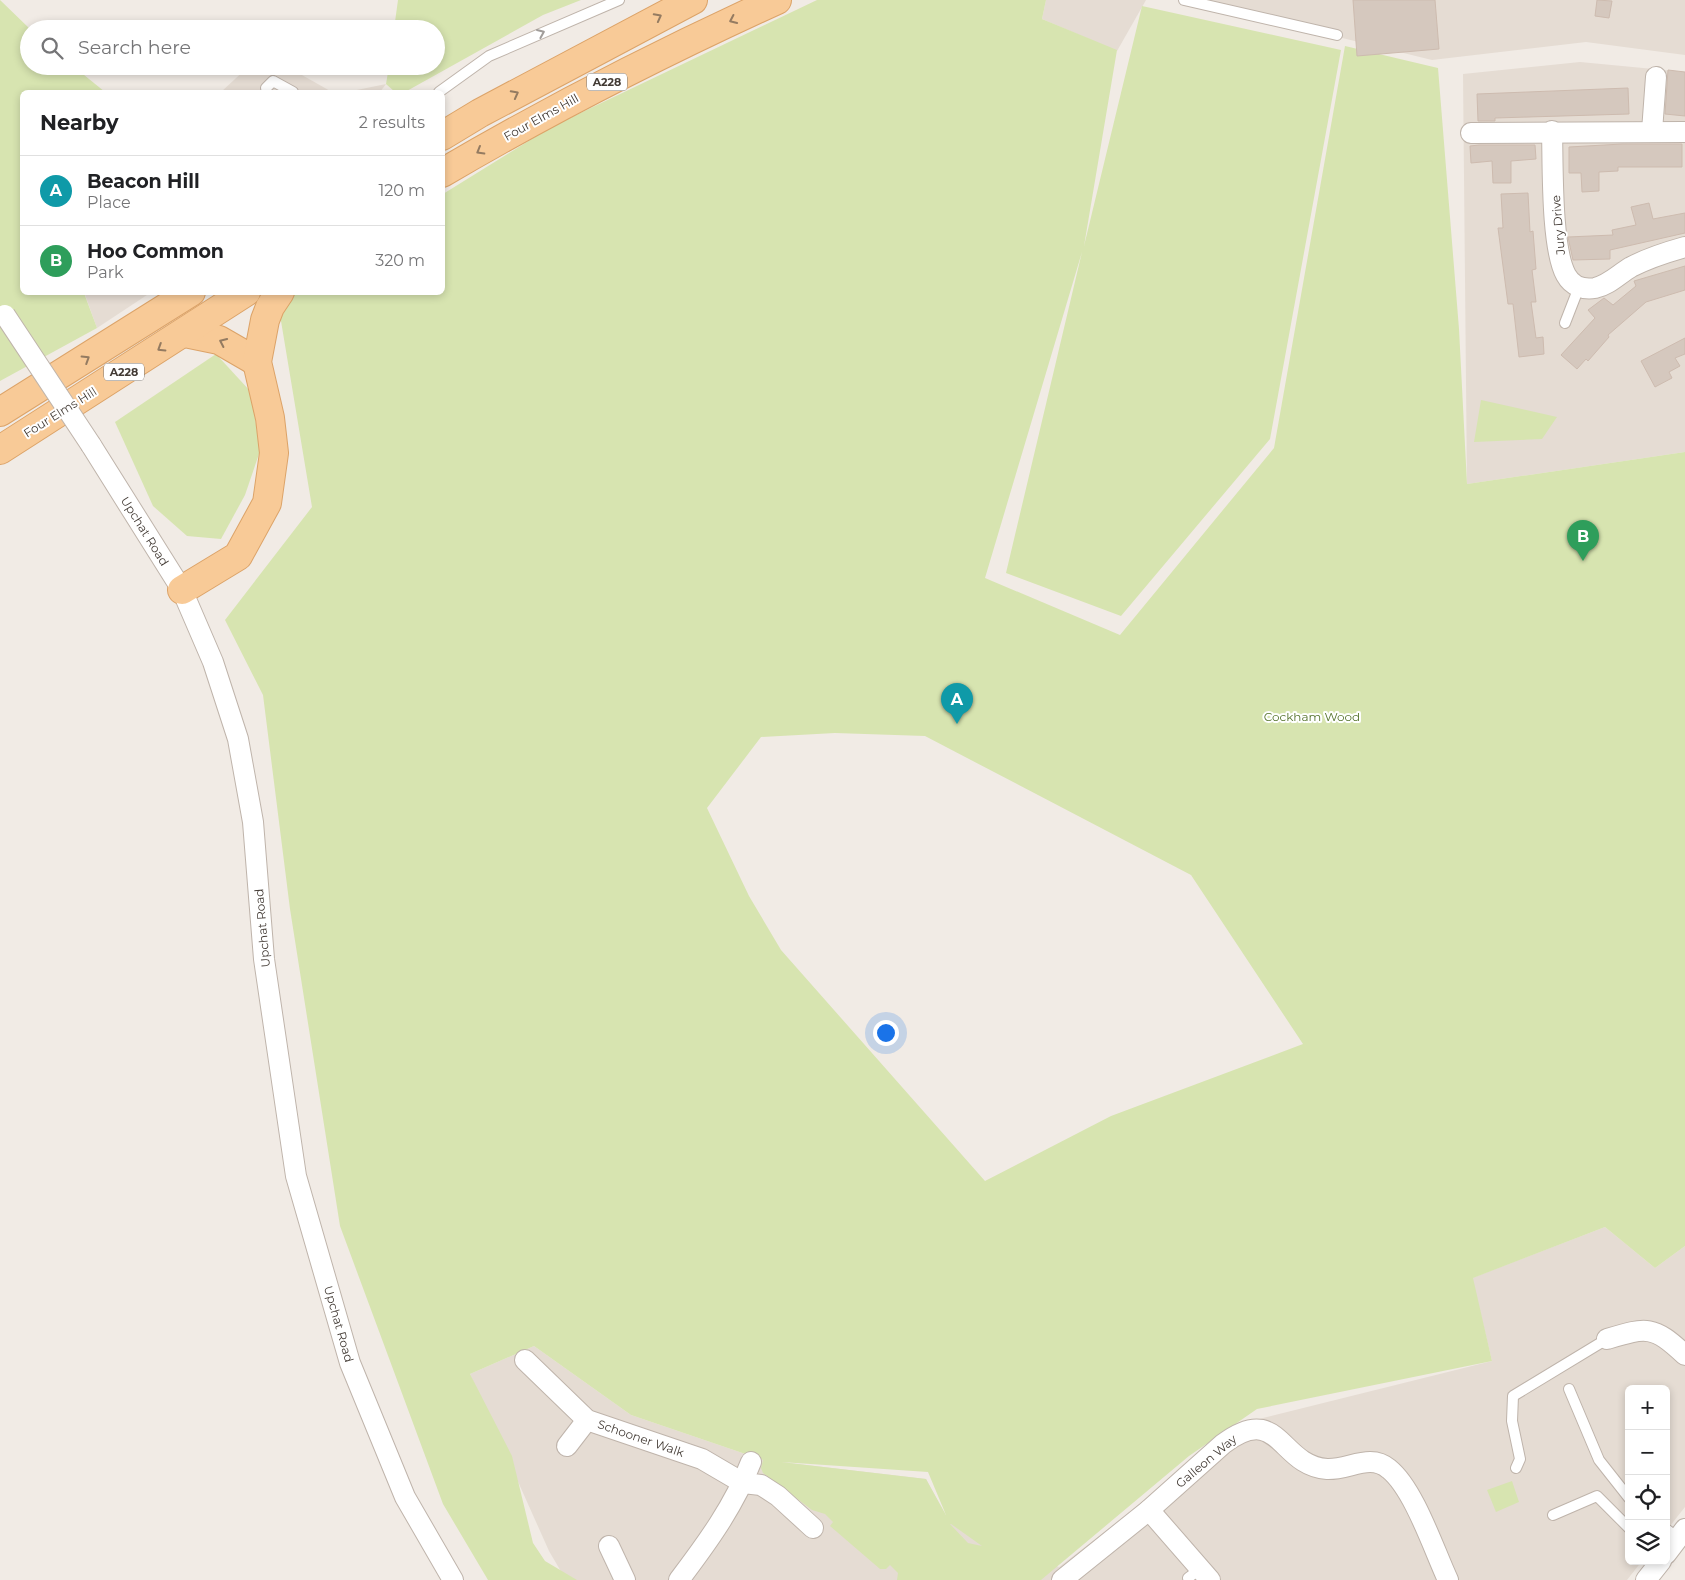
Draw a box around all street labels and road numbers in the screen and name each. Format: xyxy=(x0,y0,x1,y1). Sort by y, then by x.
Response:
road number: A228 xyxy=(587,74,627,90)
street label: Four Elms Hill xyxy=(501,90,581,144)
street label: Jury Drive xyxy=(1548,195,1568,256)
road number: A228 xyxy=(104,364,144,381)
street label: Four Elms Hill xyxy=(21,384,99,440)
street label: Upchat Road xyxy=(118,494,172,568)
street label: Upchat Road xyxy=(251,888,273,968)
street label: Upchat Road xyxy=(321,1284,357,1364)
street label: Schooner Walk xyxy=(596,1416,687,1460)
street label: Galleon Way xyxy=(1173,1431,1240,1491)

